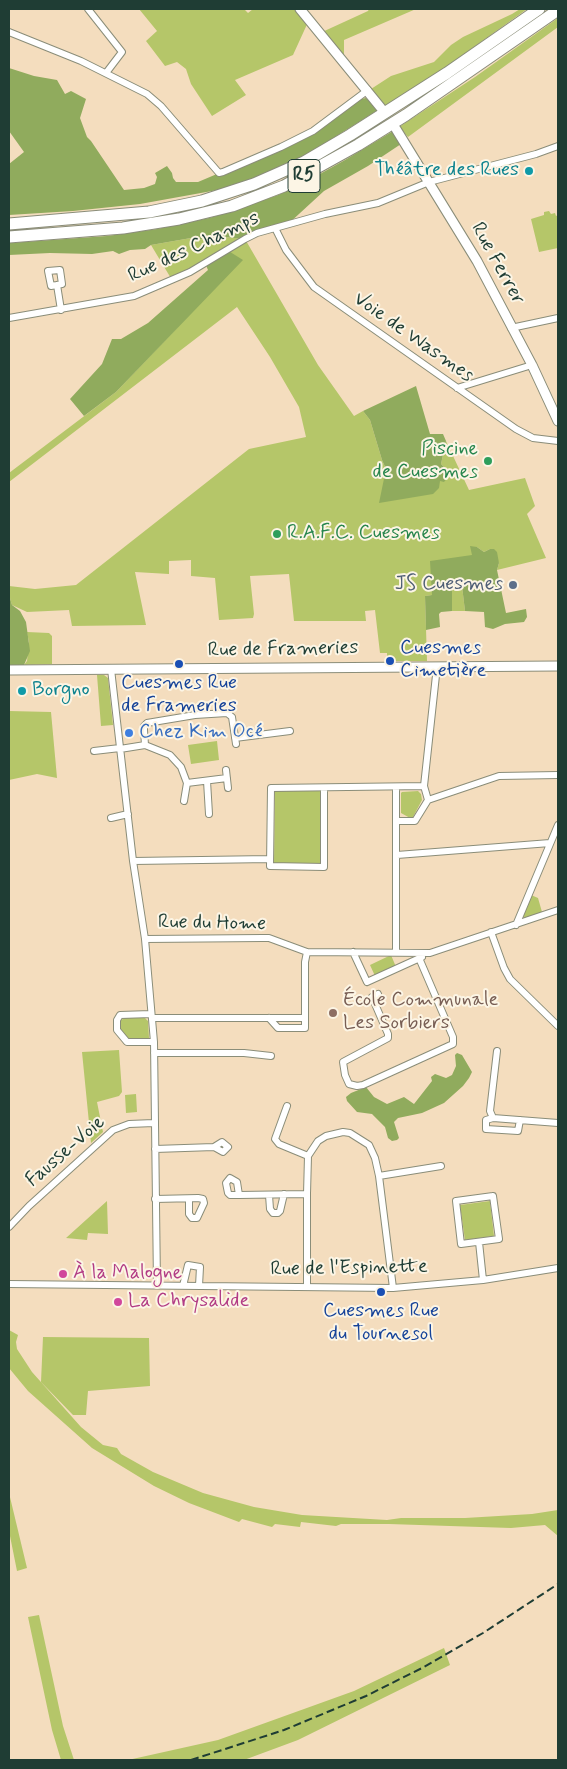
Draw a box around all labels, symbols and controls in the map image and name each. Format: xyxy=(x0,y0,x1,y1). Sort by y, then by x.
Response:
place label: Théâtre des Rues xyxy=(374,159,519,183)
road number: R5 xyxy=(288,160,320,192)
marker: Théâtre des Rues xyxy=(523,165,535,177)
street label: Rue des Champs xyxy=(125,207,263,289)
street label: Rue Ferrer xyxy=(465,219,529,309)
street label: Voie de Wasmes xyxy=(348,288,478,388)
place label: Piscine de Cuesmes xyxy=(373,438,478,485)
marker: Piscine de Cuesmes xyxy=(482,455,494,467)
place label: R.A.F.C. Cuesmes xyxy=(287,522,440,546)
marker: R.A.F.C. Cuesmes xyxy=(271,528,283,540)
place label: JS Cuesmes xyxy=(395,573,503,597)
marker: JS Cuesmes xyxy=(507,579,519,591)
street label: Rue de Frameries xyxy=(208,637,358,663)
place label: Cuesmes Cimetière xyxy=(400,637,486,684)
marker: Cuesmes Cimetière xyxy=(384,655,396,667)
marker: Cuesmes Rue de Frameries xyxy=(173,658,185,670)
place label: Cuesmes Rue de Frameries xyxy=(121,672,237,719)
place label: Borgno xyxy=(32,679,90,703)
marker: Borgno xyxy=(16,685,28,697)
place label: Chez Kim Océ xyxy=(139,721,263,745)
marker: Chez Kim Océ xyxy=(123,727,135,739)
street label: Rue du Home xyxy=(158,911,266,937)
place label: École Communale Les Sorbiers xyxy=(343,989,498,1036)
marker: École Communale Les Sorbiers xyxy=(327,1007,339,1019)
street label: Fausse-Voie xyxy=(21,1111,111,1193)
street label: Rue de l'Espinette xyxy=(270,1256,428,1282)
place label: À la Malogne xyxy=(73,1262,182,1286)
marker: À la Malogne xyxy=(57,1268,69,1280)
marker: Cuesmes Rue du Tournesol xyxy=(375,1286,387,1298)
place label: La Chrysalide xyxy=(128,1290,249,1314)
marker: La Chrysalide xyxy=(112,1296,124,1308)
place label: Cuesmes Rue du Tournesol xyxy=(323,1300,439,1347)

